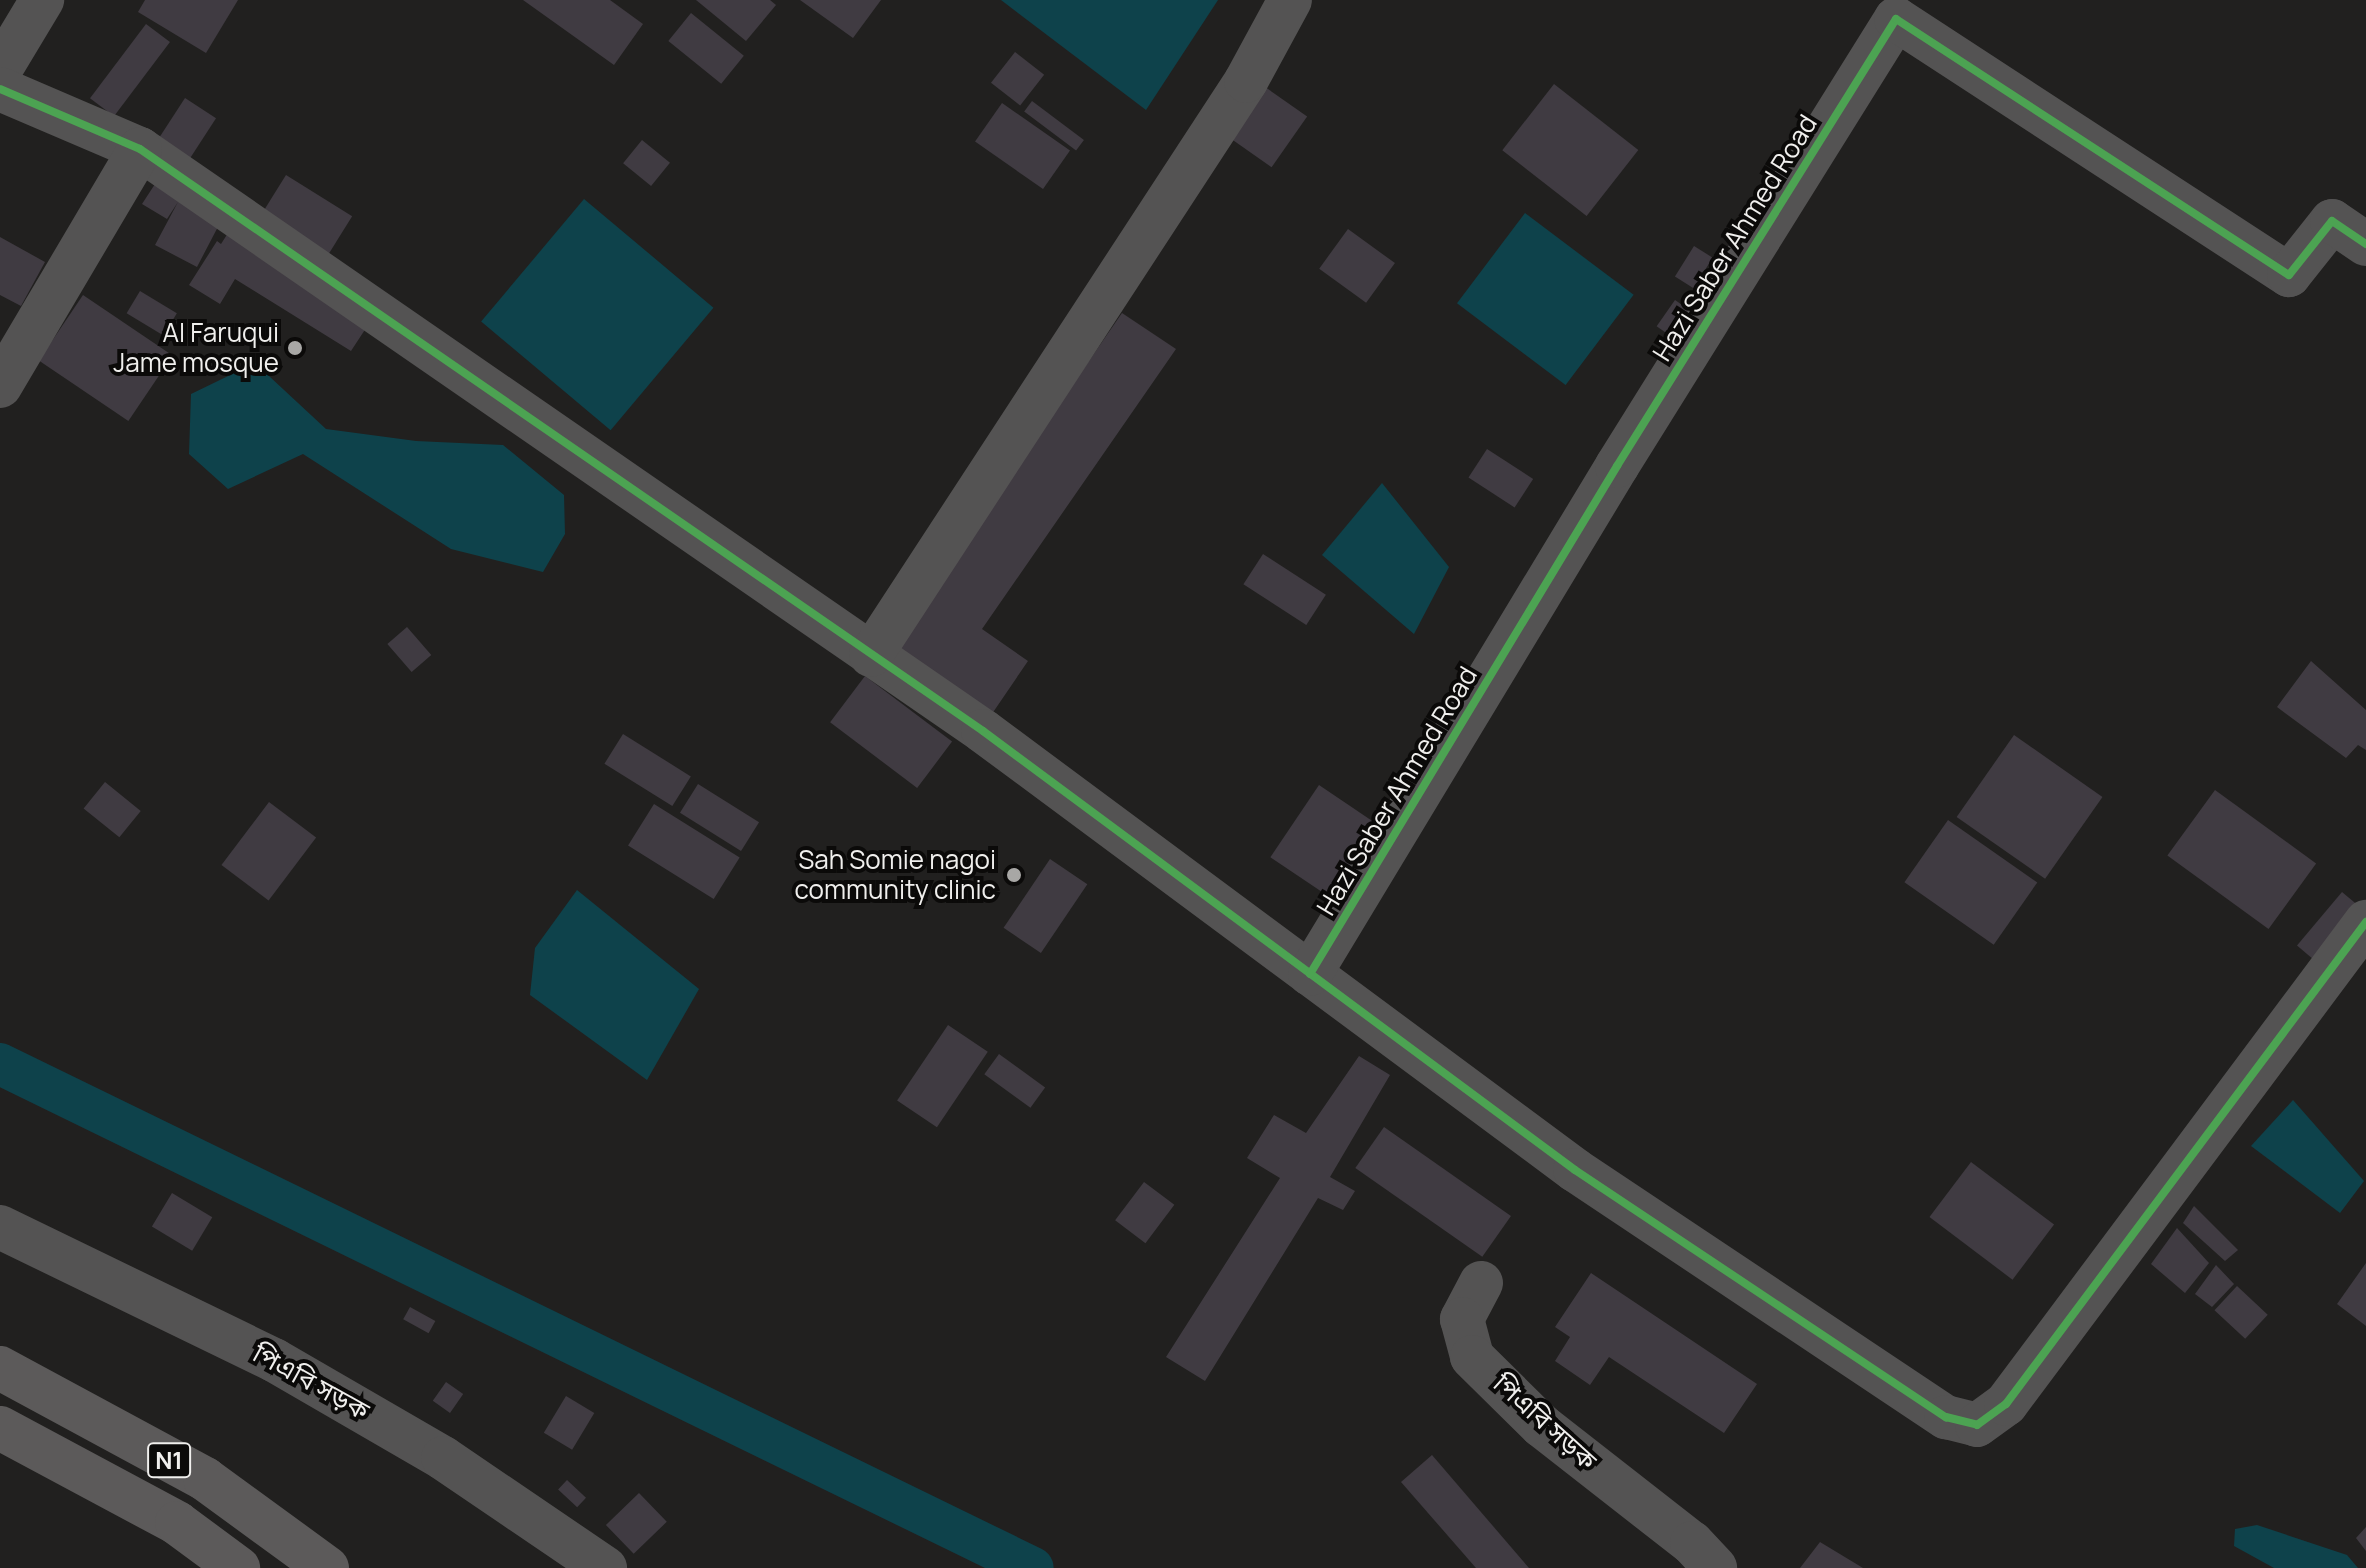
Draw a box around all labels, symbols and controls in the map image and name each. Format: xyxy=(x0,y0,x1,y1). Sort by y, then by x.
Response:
street label: Hazi Saber Ahmed Road xyxy=(1646,109,1824,367)
place label: Al Faruqui Jame mosque xyxy=(113,317,279,378)
marker: Al Faruqui Jame mosque xyxy=(286,339,304,357)
street label: Hazi Saber Ahmed Road xyxy=(1310,661,1484,921)
place label: Sah Somie nagoi community clinic xyxy=(795,844,996,906)
marker: Sah Somie nagoi community clinic xyxy=(1003,864,1025,886)
street label: পিএবি সড়ক xyxy=(248,1337,374,1427)
street label: পিএবি সড়ক xyxy=(1487,1368,1603,1476)
road number: N1 xyxy=(147,1440,191,1480)

